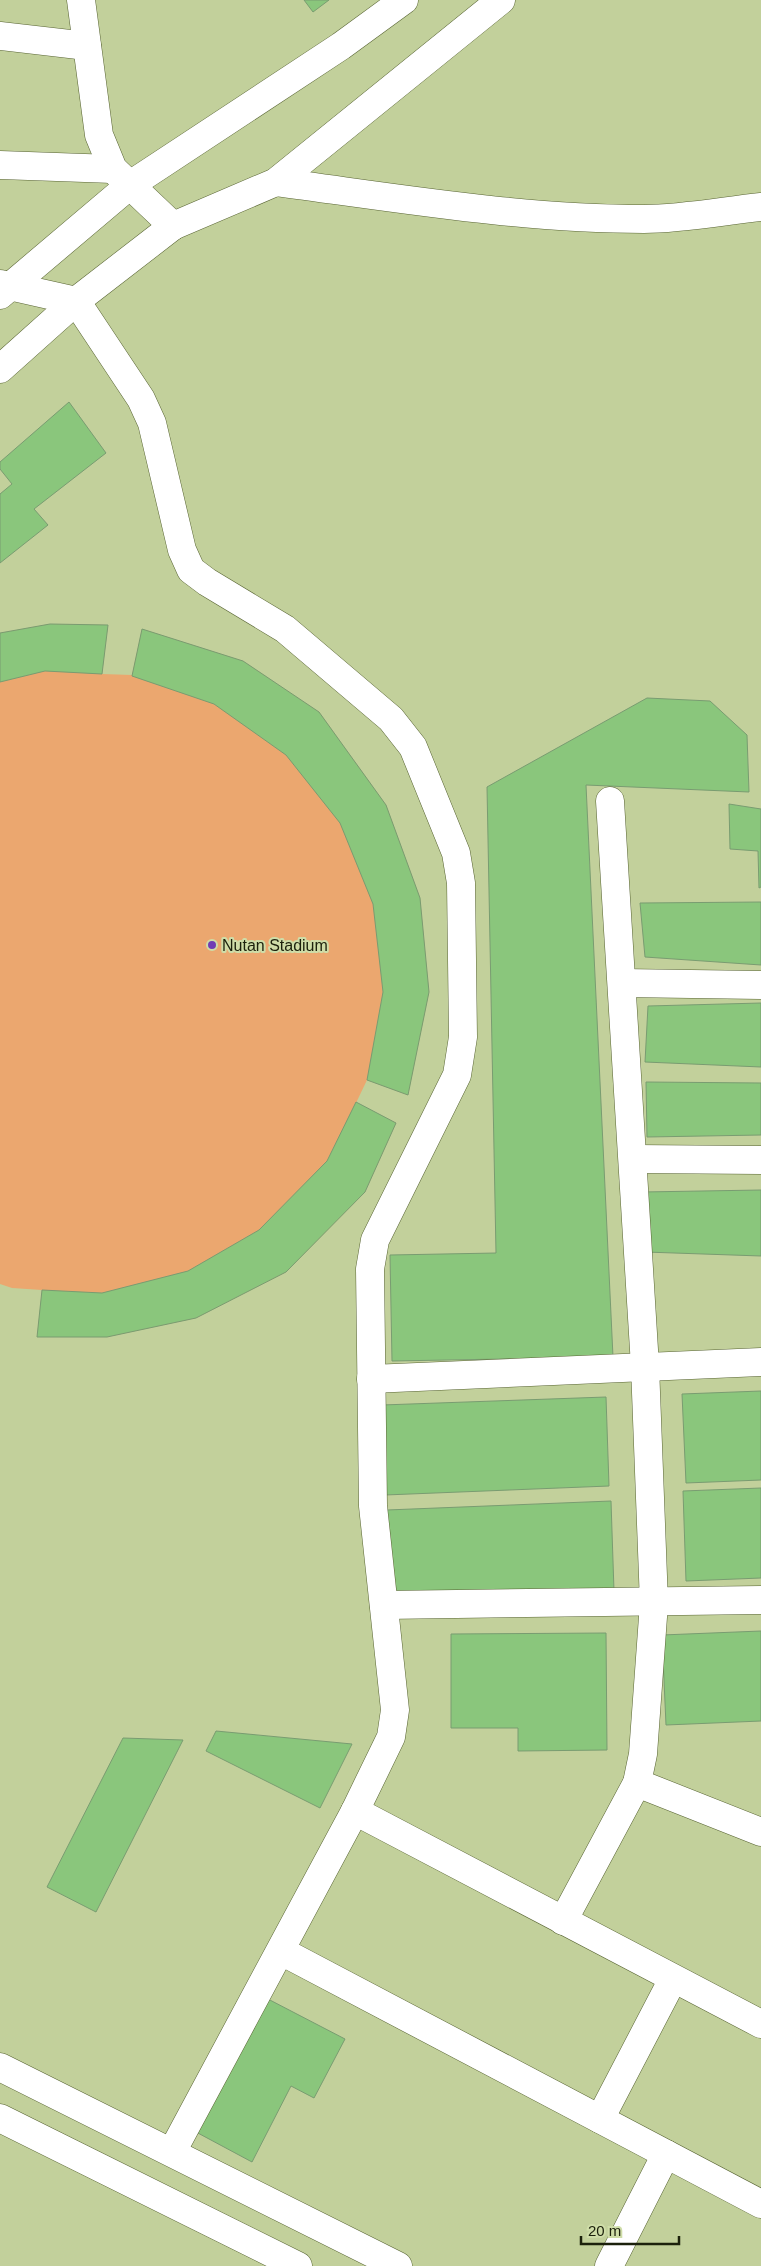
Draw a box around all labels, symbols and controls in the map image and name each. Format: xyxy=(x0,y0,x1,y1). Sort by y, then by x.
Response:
place label: Nutan Stadium xyxy=(222,937,328,954)
marker: Nutan Stadium xyxy=(206,939,218,951)
scale bar xyxy=(581,2214,678,2246)
text: 20 m xyxy=(588,2222,621,2239)

